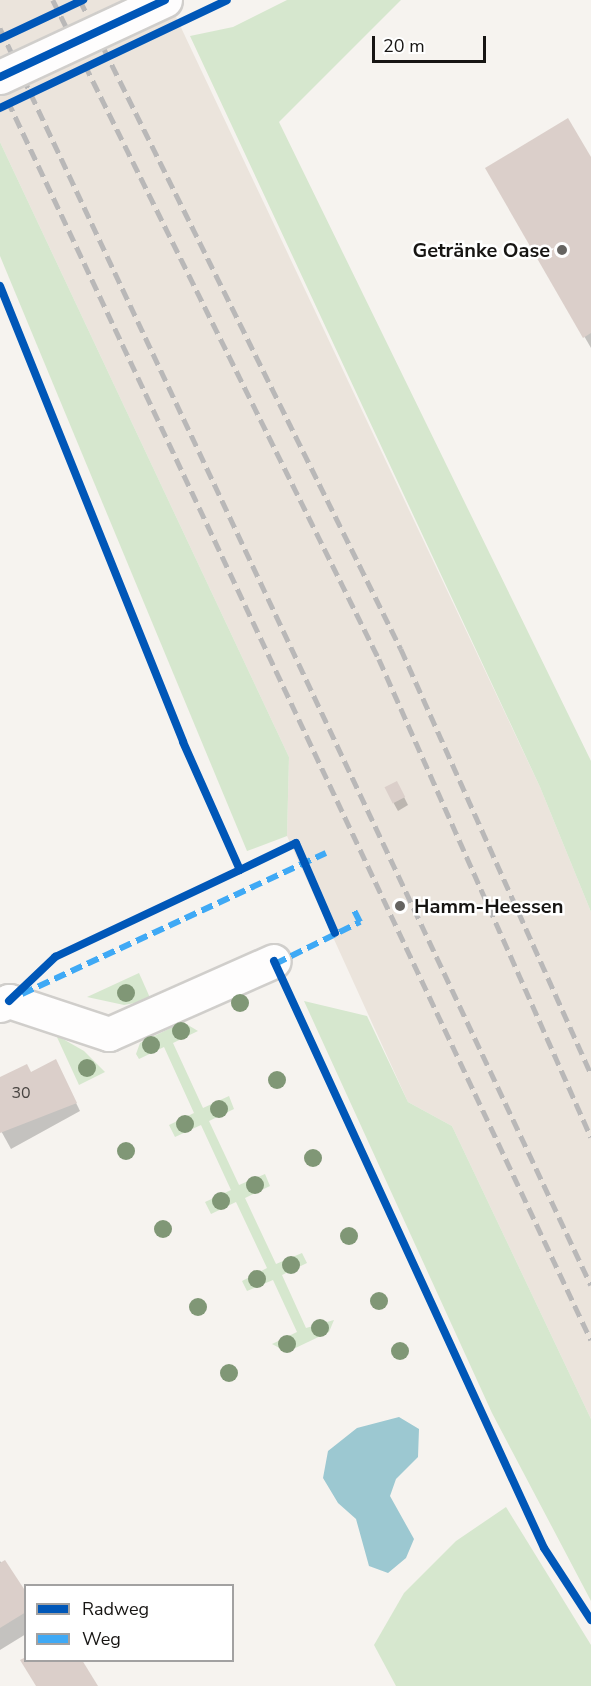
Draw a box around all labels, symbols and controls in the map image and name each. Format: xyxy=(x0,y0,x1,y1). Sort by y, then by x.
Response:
scale bar xyxy=(375,24,489,62)
text: 20 m xyxy=(383,34,425,58)
place label: Getränke Oase xyxy=(412,238,550,262)
marker: Getränke Oase xyxy=(555,243,569,257)
place label: Hamm-Heessen xyxy=(414,894,563,918)
marker: Hamm-Heessen xyxy=(391,897,409,915)
house number: 30 xyxy=(11,1083,31,1103)
legend xyxy=(24,1584,234,1662)
text: Radweg xyxy=(82,1597,149,1621)
text: Weg xyxy=(82,1627,121,1651)

